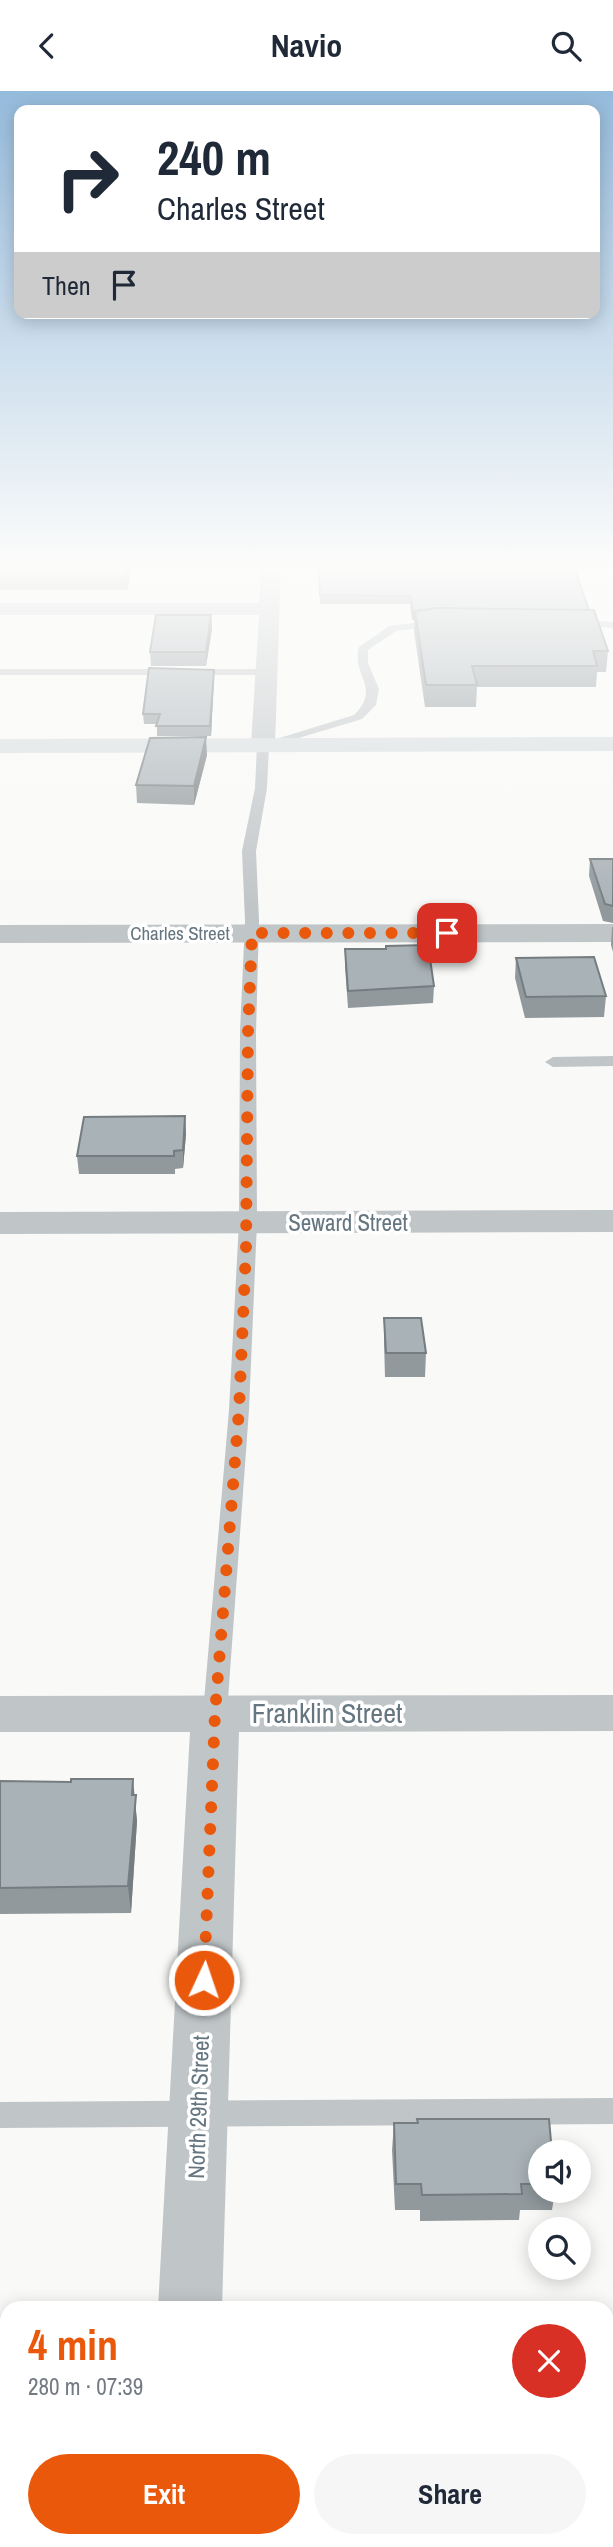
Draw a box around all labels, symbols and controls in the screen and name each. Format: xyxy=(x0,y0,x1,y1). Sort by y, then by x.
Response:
text: Navio xyxy=(271,24,342,67)
icon: back xyxy=(28,27,66,65)
icon: search xyxy=(547,27,585,65)
text: 240 m xyxy=(157,124,271,190)
icon: right xyxy=(42,133,133,224)
text: Charles Street xyxy=(157,187,325,230)
icon: arrive xyxy=(105,266,143,304)
text: Then xyxy=(42,268,91,303)
pin xyxy=(417,903,477,963)
icon: arrive xyxy=(428,914,466,952)
street label: Charles Street xyxy=(130,920,230,946)
street label: Seward Street xyxy=(288,1207,408,1238)
street label: Franklin Street xyxy=(252,1694,402,1732)
position arrow xyxy=(167,1943,241,2017)
street label: North 29th Street xyxy=(180,2035,216,2179)
map controls xyxy=(528,2140,591,2280)
button: sound xyxy=(528,2140,591,2203)
button: search xyxy=(528,2217,591,2280)
text: 4 min xyxy=(28,2317,118,2373)
button: close xyxy=(512,2324,586,2398)
text: 280 m · 07:39 xyxy=(28,2371,143,2402)
button: Exit xyxy=(28,2454,300,2534)
button: Share xyxy=(314,2454,586,2534)

